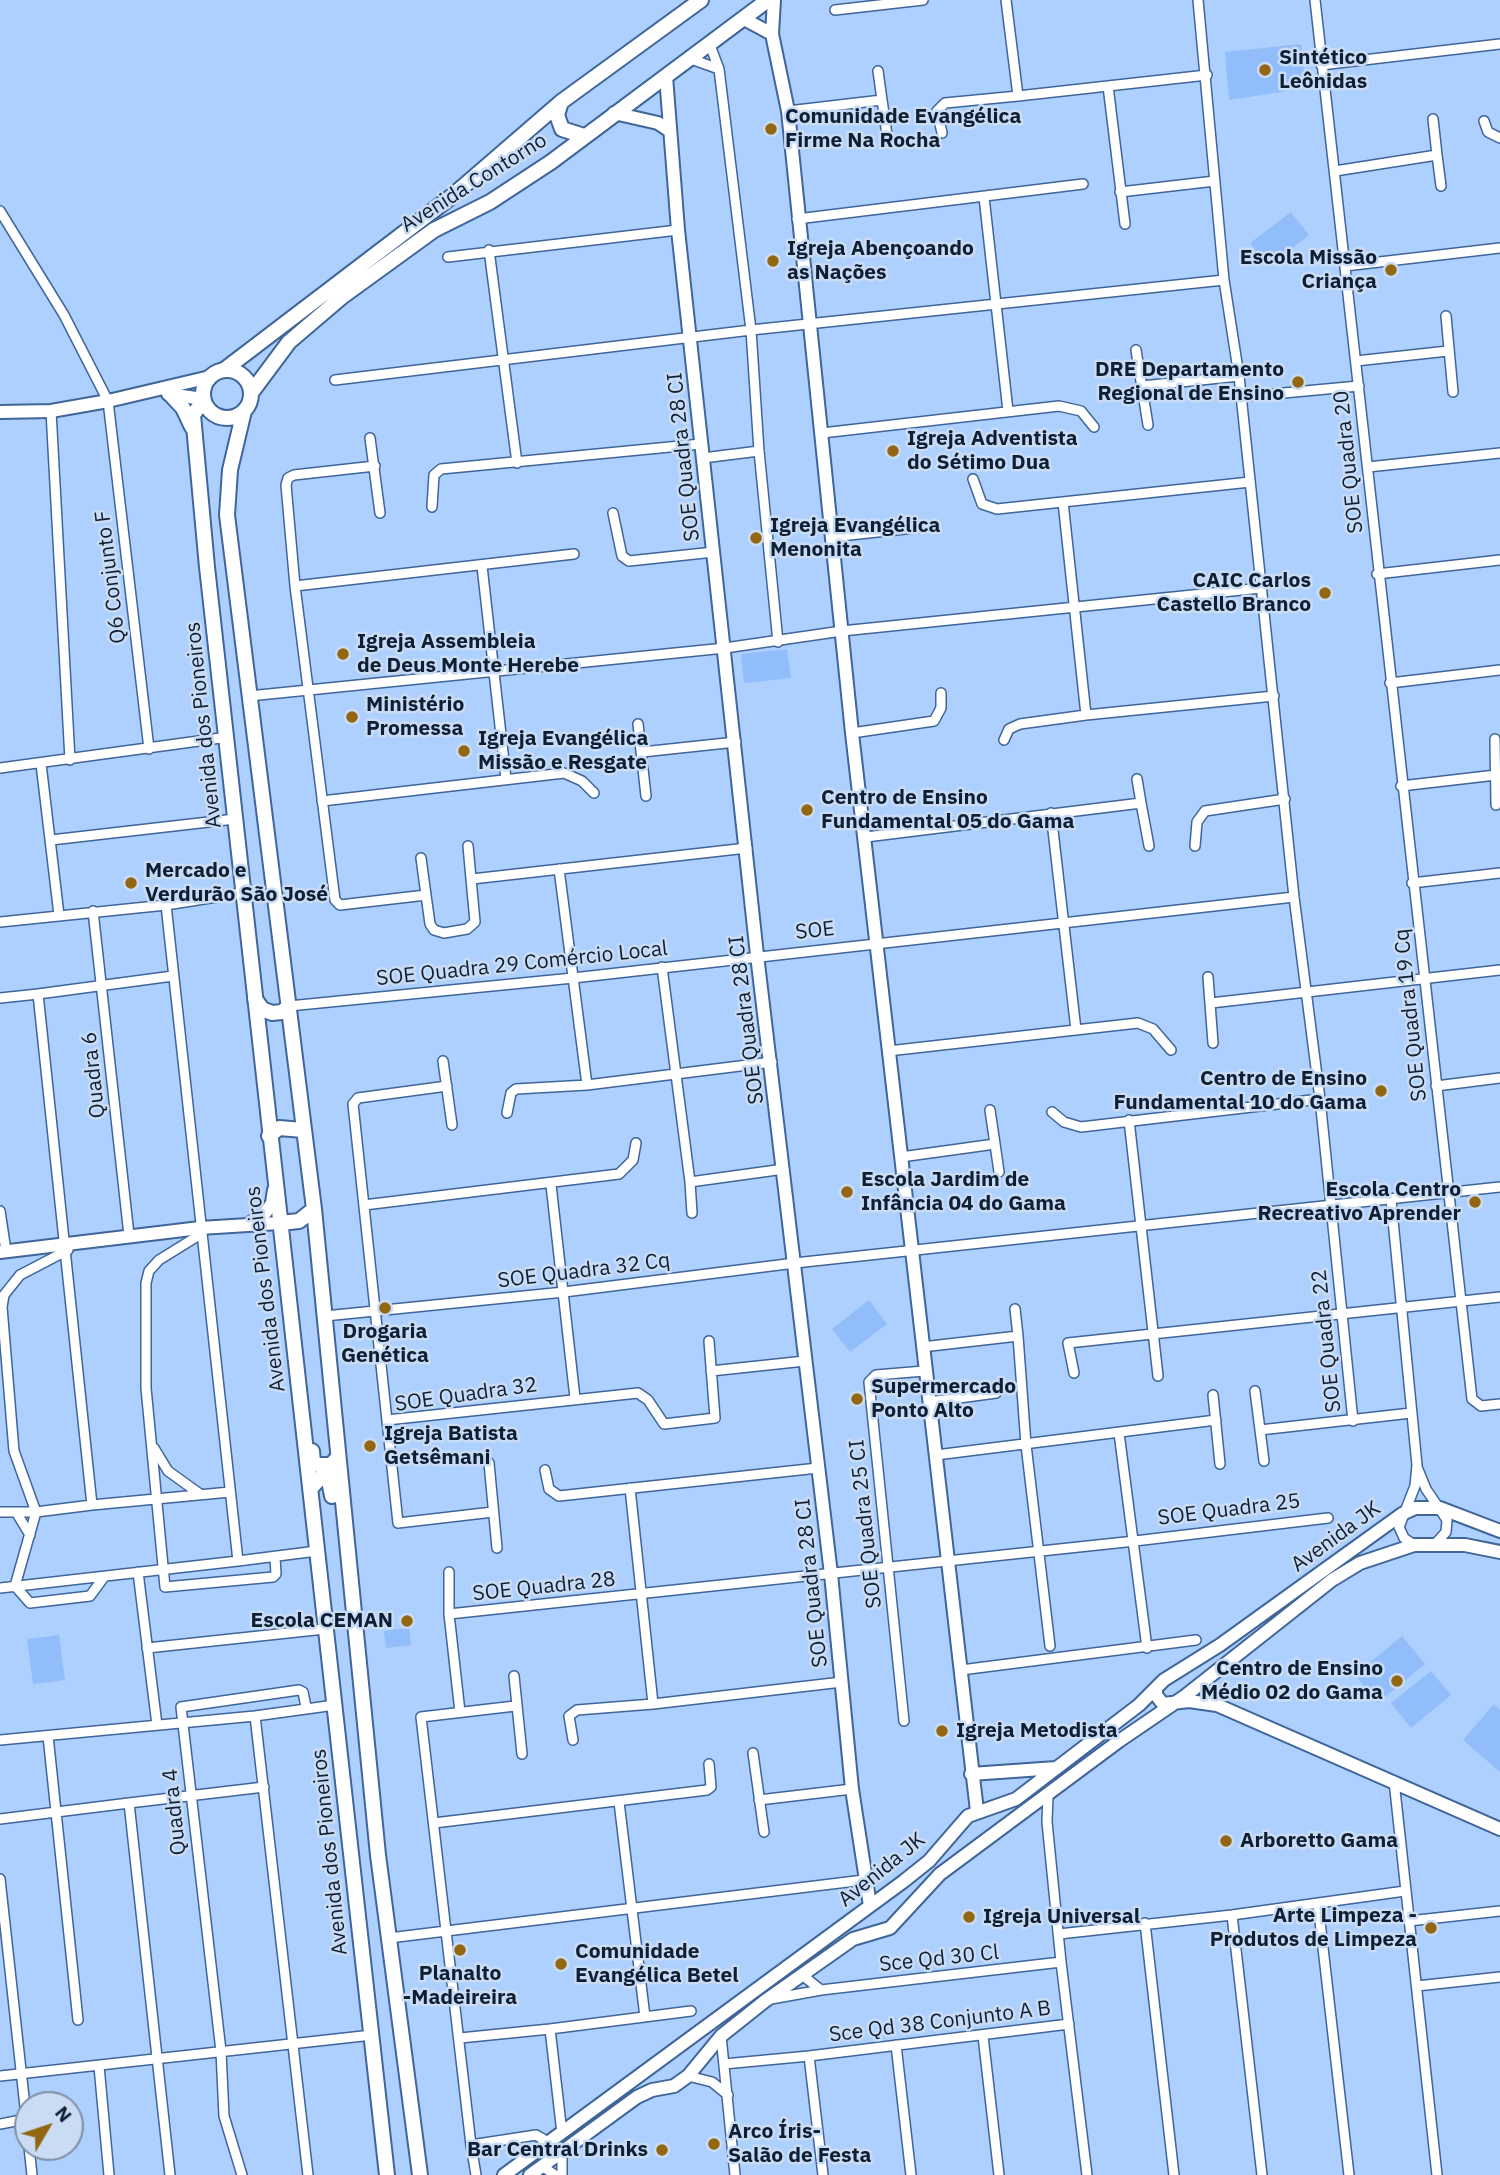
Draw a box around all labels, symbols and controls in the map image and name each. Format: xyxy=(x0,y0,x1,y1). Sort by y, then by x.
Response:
place label: Sintético Leônidas xyxy=(1279,45,1367,95)
marker: Sintético Leônidas xyxy=(1257,62,1273,78)
place label: Comunidade Evangélica Firme Na Rocha xyxy=(785,104,1021,154)
marker: Comunidade Evangélica Firme Na Rocha xyxy=(763,121,779,137)
street label: Avenida Contorno xyxy=(396,128,552,238)
place label: Igreja Abençoando as Nações xyxy=(787,236,974,286)
place label: Escola Missão Criança xyxy=(1240,245,1377,295)
marker: Igreja Abençoando as Nações xyxy=(765,253,781,269)
marker: Escola Missão Criança xyxy=(1383,262,1399,278)
place label: DRE Departamento Regional de Ensino xyxy=(1095,357,1284,407)
street label: SOE Quadra 28 CI xyxy=(663,371,705,543)
marker: DRE Departamento Regional de Ensino xyxy=(1290,374,1306,390)
street label: SOE Quadra 20 xyxy=(1329,389,1369,535)
place label: Igreja Adventista do Sétimo Dua xyxy=(907,426,1078,476)
marker: Igreja Adventista do Sétimo Dua xyxy=(885,443,901,459)
street label: Q6 Conjunto F xyxy=(90,509,132,645)
place label: Igreja Evangélica Menonita xyxy=(770,513,941,563)
marker: Igreja Evangélica Menonita xyxy=(748,530,764,546)
place label: CAIC Carlos Castello Branco xyxy=(1157,568,1311,618)
marker: CAIC Carlos Castello Branco xyxy=(1317,585,1333,601)
street label: Avenida dos Pioneiros xyxy=(181,621,227,829)
place label: Igreja Assembleia de Deus Monte Herebe xyxy=(357,629,579,679)
marker: Igreja Assembleia de Deus Monte Herebe xyxy=(335,646,351,662)
place label: Ministério Promessa xyxy=(366,692,464,742)
marker: Ministério Promessa xyxy=(344,709,360,725)
place label: Igreja Evangélica Missão e Resgate xyxy=(478,726,649,776)
marker: Igreja Evangélica Missão e Resgate xyxy=(456,743,472,759)
place label: Centro de Ensino Fundamental 05 do Gama xyxy=(821,785,1074,835)
marker: Centro de Ensino Fundamental 05 do Gama xyxy=(799,802,815,818)
place label: Mercado e Verdurão São José xyxy=(145,858,328,908)
marker: Mercado e Verdurão São José xyxy=(123,875,139,891)
street label: SOE xyxy=(794,916,836,946)
street label: SOE Quadra 19 Cq xyxy=(1389,927,1433,1103)
street label: SOE Quadra 28 CI xyxy=(724,934,770,1106)
street label: SOE Quadra 29 Comércio Local xyxy=(375,936,669,992)
street label: Quadra 6 xyxy=(77,1031,111,1119)
place label: Centro de Ensino Fundamental 10 do Gama xyxy=(1114,1066,1367,1116)
marker: Centro de Ensino Fundamental 10 do Gama xyxy=(1373,1083,1389,1099)
place label: Escola Jardim de Infância 04 do Gama xyxy=(861,1167,1066,1217)
place label: Escola Centro Recreativo Aprender xyxy=(1258,1177,1461,1227)
marker: Escola Jardim de Infância 04 do Gama xyxy=(839,1184,855,1200)
street label: Avenida dos Pioneiros xyxy=(241,1185,291,1393)
marker: Escola Centro Recreativo Aprender xyxy=(1467,1194,1483,1210)
street label: SOE Quadra 32 Cq xyxy=(496,1248,672,1294)
street label: SOE Quadra 22 xyxy=(1307,1268,1347,1414)
marker: Drogaria Genética xyxy=(377,1300,393,1316)
place label: Drogaria Genética xyxy=(341,1319,429,1369)
street label: SOE Quadra 32 xyxy=(393,1373,539,1417)
place label: Supermercado Ponto Alto xyxy=(871,1374,1016,1424)
marker: Supermercado Ponto Alto xyxy=(849,1391,865,1407)
place label: Igreja Batista Getsêmani xyxy=(384,1421,518,1471)
marker: Igreja Batista Getsêmani xyxy=(362,1438,378,1454)
street label: SOE Quadra 25 CI xyxy=(845,1438,887,1610)
street label: SOE Quadra 25 xyxy=(1156,1489,1302,1531)
street label: Avenida JK xyxy=(1286,1496,1386,1578)
street label: SOE Quadra 28 CI xyxy=(791,1497,833,1669)
street label: SOE Quadra 28 xyxy=(471,1567,617,1607)
place label: Escola CEMAN xyxy=(251,1608,393,1634)
marker: Escola CEMAN xyxy=(399,1613,415,1629)
place label: Centro de Ensino Médio 02 do Gama xyxy=(1201,1656,1383,1706)
marker: Centro de Ensino Médio 02 do Gama xyxy=(1389,1673,1405,1689)
place label: Igreja Metodista xyxy=(956,1718,1118,1744)
marker: Igreja Metodista xyxy=(934,1723,950,1739)
street label: Avenida dos Pioneiros xyxy=(307,1748,353,1956)
street label: Quadra 4 xyxy=(158,1768,192,1856)
street label: Avenida JK xyxy=(834,1827,930,1913)
place label: Arboretto Gama xyxy=(1240,1828,1398,1854)
marker: Arboretto Gama xyxy=(1218,1833,1234,1849)
place label: Arte Limpeza - Produtos de Limpeza xyxy=(1210,1903,1417,1953)
place label: Igreja Universal xyxy=(983,1904,1140,1930)
marker: Igreja Universal xyxy=(961,1909,977,1925)
marker: Arte Limpeza - Produtos de Limpeza xyxy=(1423,1920,1439,1936)
place label: Comunidade Evangélica Betel xyxy=(575,1939,739,1989)
street label: Sce Qd 30 Cl xyxy=(878,1940,1000,1978)
marker: Planalto -Madeireira xyxy=(452,1942,468,1958)
marker: Comunidade Evangélica Betel xyxy=(553,1956,569,1972)
place label: Planalto -Madeireira xyxy=(403,1961,517,2011)
street label: Sce Qd 38 Conjunto A B xyxy=(828,1996,1052,2048)
north arrow xyxy=(14,2091,84,2161)
text: N xyxy=(50,2101,77,2127)
place label: Arco Íris- Salão de Festa xyxy=(728,2119,872,2169)
marker: Arco Íris- Salão de Festa xyxy=(706,2136,722,2152)
place label: Bar Central Drinks xyxy=(467,2137,648,2163)
marker: Bar Central Drinks xyxy=(654,2142,670,2158)

